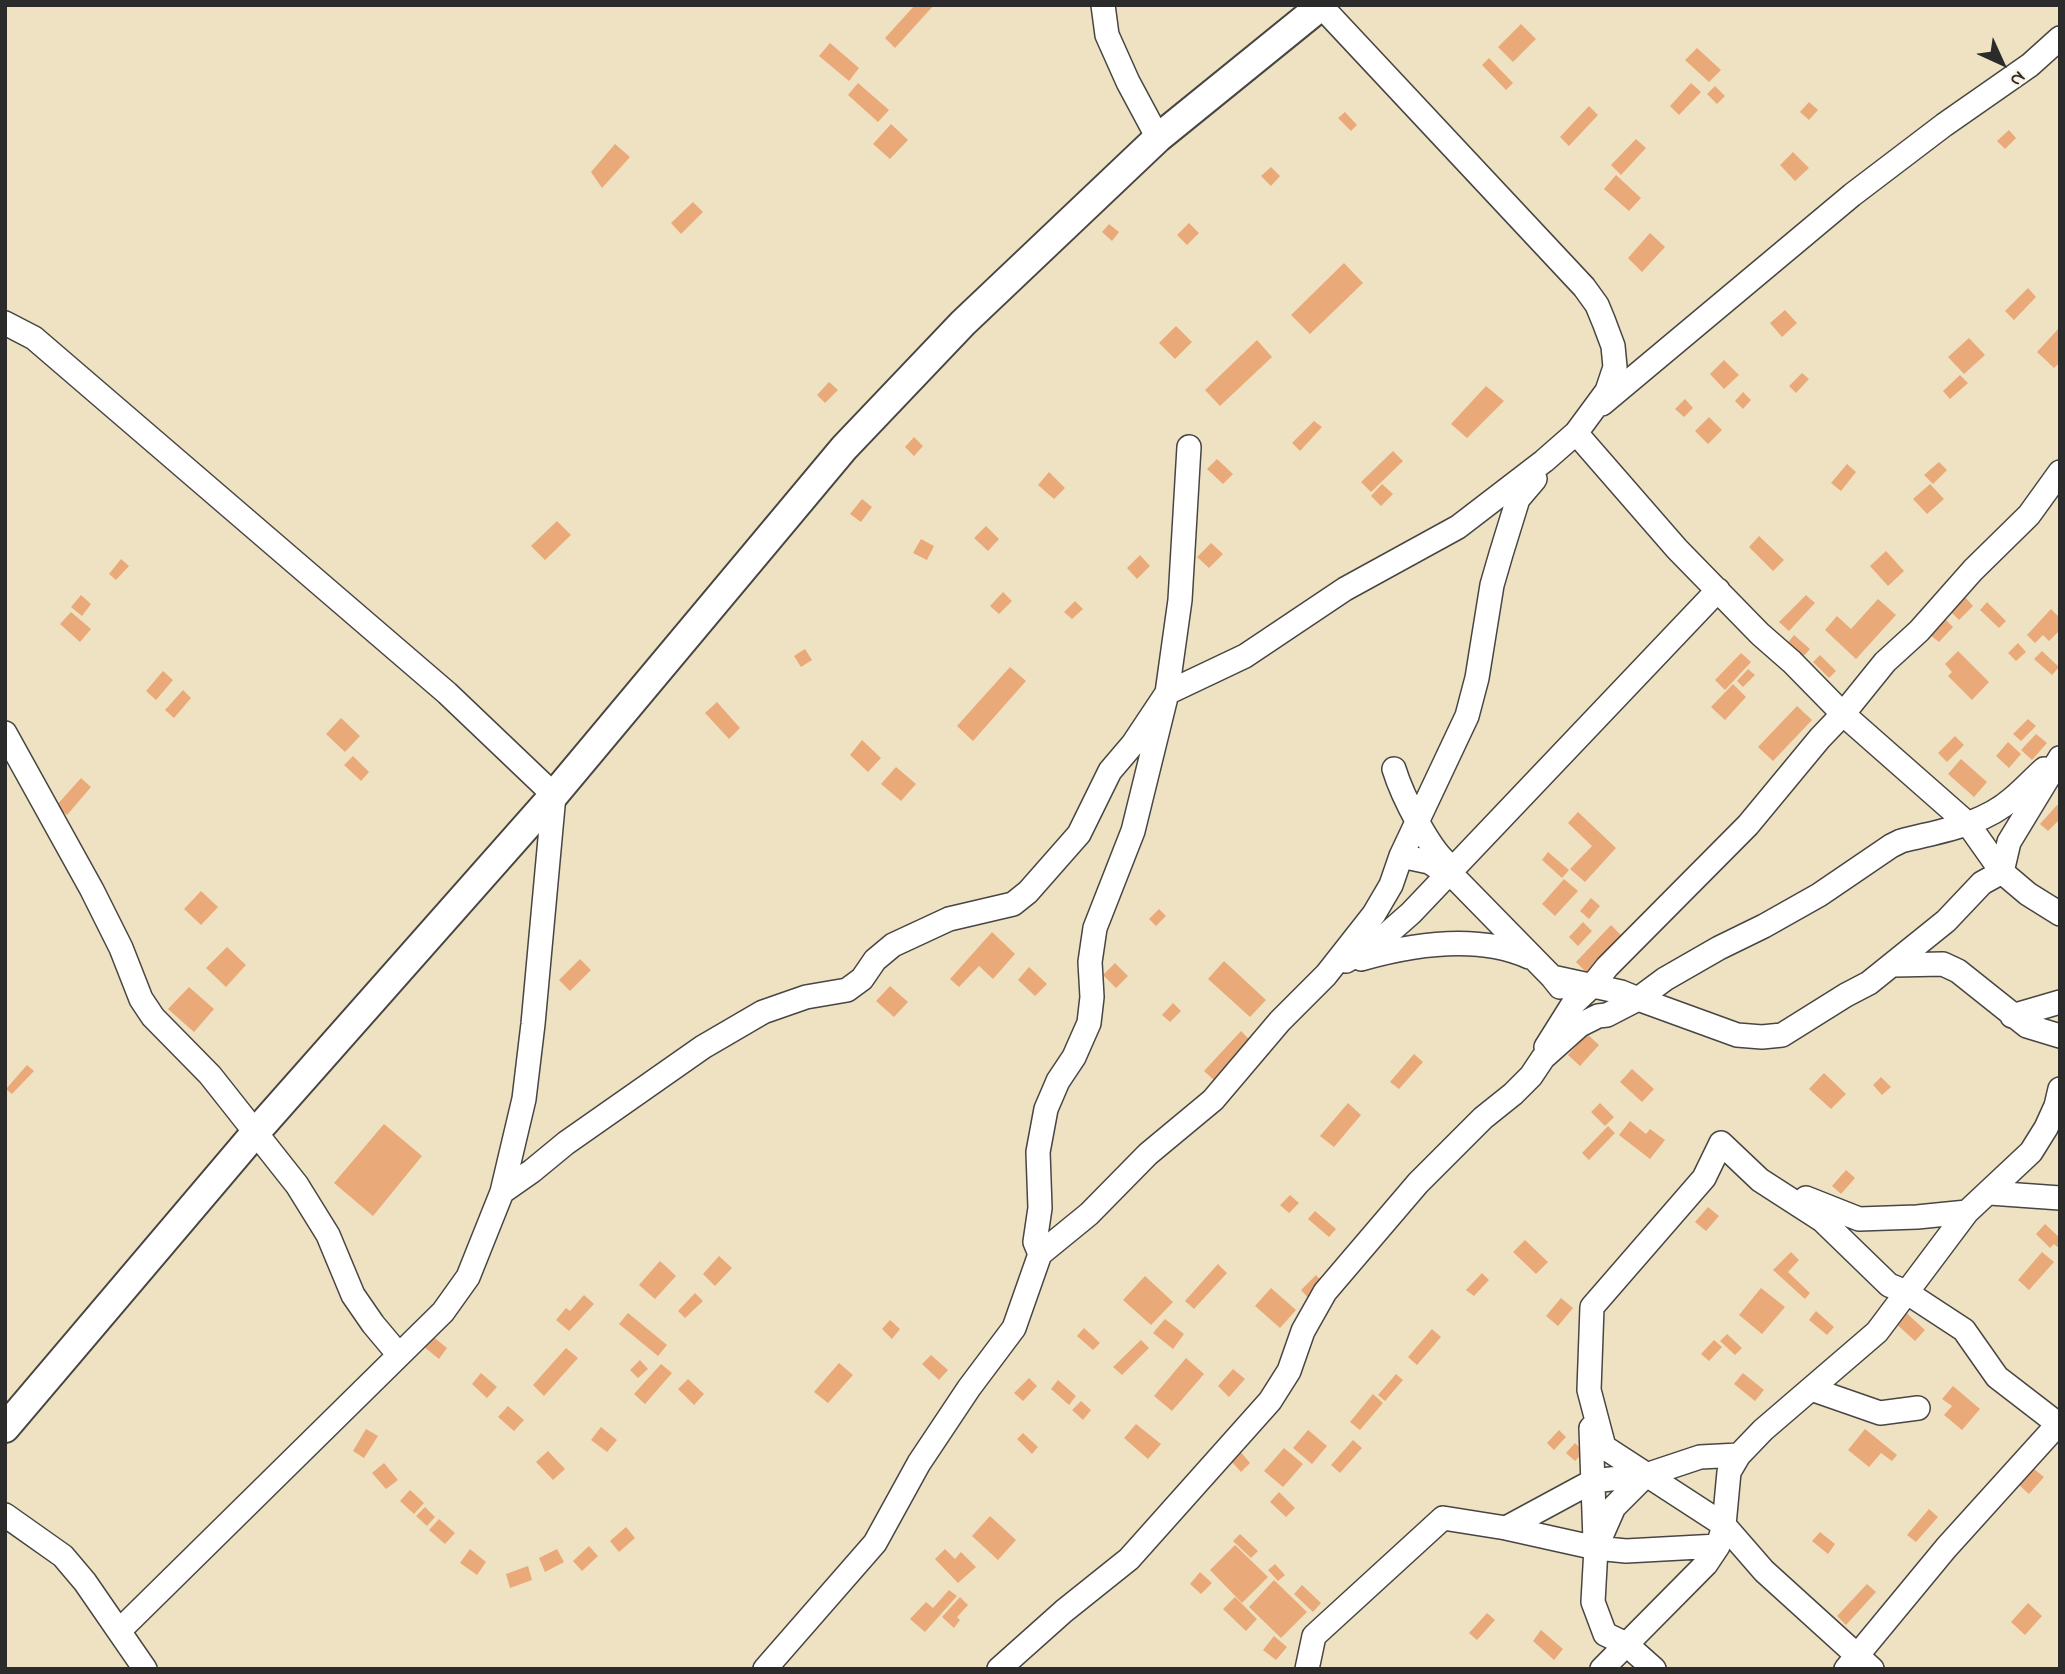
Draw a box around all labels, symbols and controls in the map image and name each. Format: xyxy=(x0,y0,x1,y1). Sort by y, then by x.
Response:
north arrow xyxy=(1967,28,2037,98)
text: N xyxy=(2003,64,2031,92)

